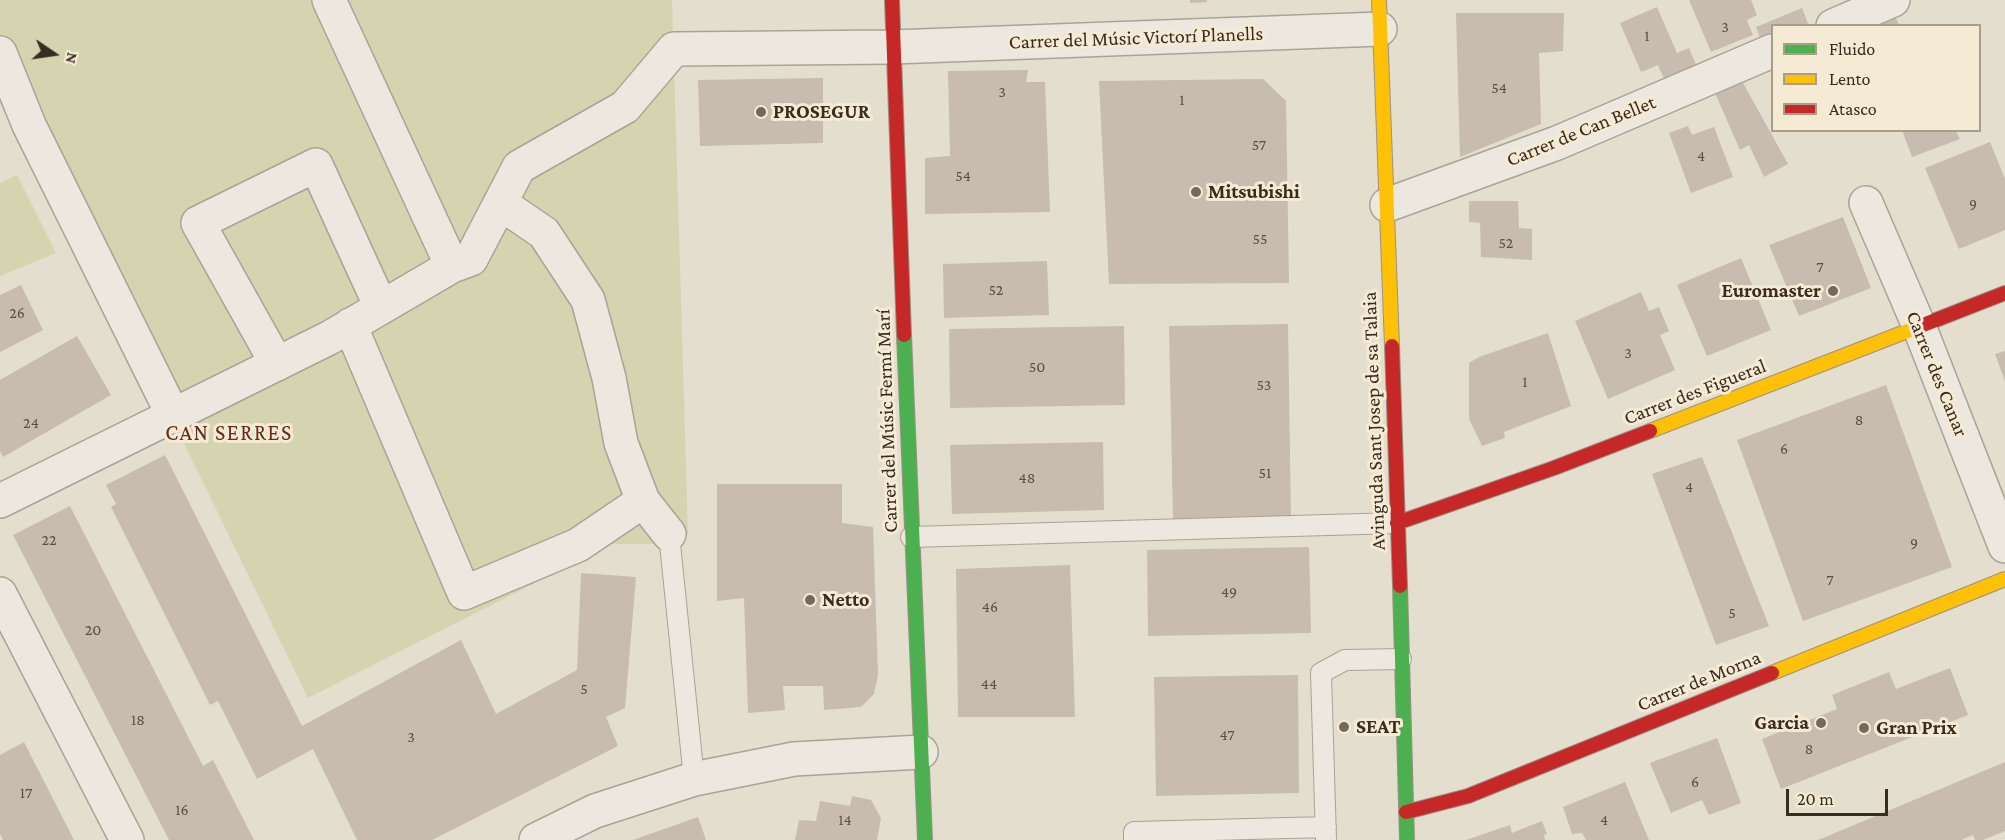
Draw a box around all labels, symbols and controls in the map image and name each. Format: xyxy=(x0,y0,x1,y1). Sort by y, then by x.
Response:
house number: 3 xyxy=(1721,17,1729,37)
street label: Carrer del Músic Victorí Planells xyxy=(1008,22,1264,54)
north arrow xyxy=(24,24,84,84)
legend xyxy=(1771,24,1981,132)
house number: 1 xyxy=(1644,26,1650,46)
text: Fluido xyxy=(1829,39,1875,59)
text: N xyxy=(63,51,82,65)
text: Lento xyxy=(1829,69,1870,89)
house number: 54 xyxy=(1491,78,1507,98)
house number: 3 xyxy=(998,82,1006,102)
house number: 1 xyxy=(1179,90,1185,110)
street label: Carrer de Can Bellet xyxy=(1503,90,1659,172)
text: Atasco xyxy=(1829,99,1877,119)
place label: PROSEGUR xyxy=(773,100,870,124)
marker: PROSEGUR xyxy=(754,105,768,119)
house number: 57 xyxy=(1252,135,1266,155)
house number: 4 xyxy=(1697,146,1705,166)
house number: 54 xyxy=(955,166,971,186)
place label: Mitsubishi xyxy=(1208,180,1300,204)
marker: Mitsubishi xyxy=(1189,185,1203,199)
house number: 9 xyxy=(1969,194,1977,214)
house number: 55 xyxy=(1253,229,1267,249)
house number: 52 xyxy=(1499,233,1513,253)
house number: 7 xyxy=(1816,257,1824,277)
place label: Euromaster xyxy=(1722,279,1821,303)
house number: 52 xyxy=(989,280,1003,300)
marker: Euromaster xyxy=(1826,284,1840,298)
street label: Avinguda Sant Josep de sa Talaia xyxy=(1357,291,1391,551)
house number: 26 xyxy=(9,303,25,323)
street label: Carrer des Canar xyxy=(1901,308,1973,440)
street label: Carrer del Músic Fermí Marí xyxy=(871,309,903,533)
house number: 3 xyxy=(1624,343,1632,363)
street label: Carrer des Figueral xyxy=(1620,354,1770,430)
house number: 50 xyxy=(1029,357,1045,377)
house number: 1 xyxy=(1522,372,1528,392)
house number: 53 xyxy=(1257,375,1271,395)
house number: 8 xyxy=(1855,410,1863,430)
house number: 24 xyxy=(23,413,39,433)
district label: CAN SERRES xyxy=(165,420,293,446)
house number: 6 xyxy=(1780,439,1788,459)
house number: 51 xyxy=(1259,463,1271,483)
house number: 48 xyxy=(1019,468,1035,488)
house number: 4 xyxy=(1685,477,1693,497)
house number: 22 xyxy=(41,530,57,550)
house number: 9 xyxy=(1910,533,1918,553)
house number: 7 xyxy=(1826,570,1834,590)
house number: 49 xyxy=(1221,582,1237,602)
place label: Netto xyxy=(822,588,869,612)
marker: Netto xyxy=(803,593,817,607)
house number: 46 xyxy=(982,597,998,617)
house number: 5 xyxy=(1728,603,1736,623)
house number: 20 xyxy=(85,620,101,640)
street label: Carrer de Morna xyxy=(1634,645,1764,717)
house number: 44 xyxy=(981,674,997,694)
house number: 5 xyxy=(580,679,588,699)
house number: 18 xyxy=(131,710,145,730)
place label: Garcia xyxy=(1754,711,1809,735)
place label: SEAT xyxy=(1356,715,1400,739)
marker: Garcia xyxy=(1814,716,1828,730)
place label: Gran Prix xyxy=(1876,716,1957,740)
marker: SEAT xyxy=(1337,720,1351,734)
marker: Gran Prix xyxy=(1857,721,1871,735)
house number: 47 xyxy=(1219,725,1235,745)
house number: 3 xyxy=(407,727,415,747)
house number: 8 xyxy=(1805,739,1813,759)
house number: 6 xyxy=(1691,772,1699,792)
scale bar xyxy=(1789,777,1891,815)
house number: 17 xyxy=(20,783,32,803)
text: 20 m xyxy=(1797,789,1834,809)
house number: 16 xyxy=(175,800,189,820)
house number: 14 xyxy=(838,810,852,830)
house number: 4 xyxy=(1600,810,1608,830)

